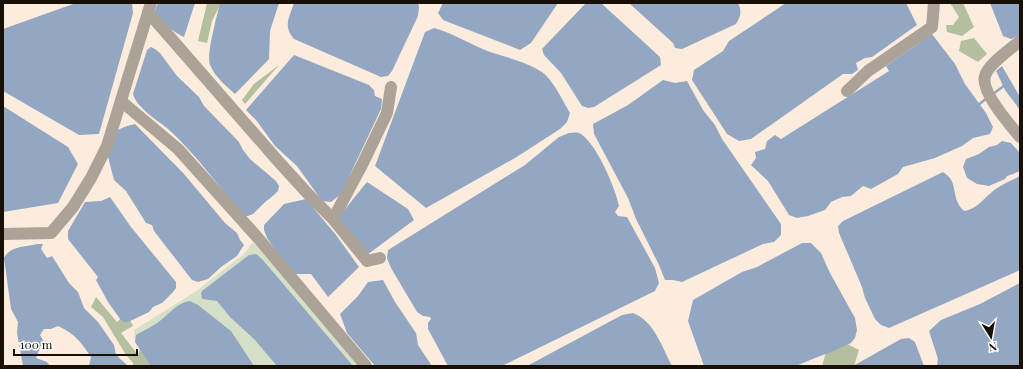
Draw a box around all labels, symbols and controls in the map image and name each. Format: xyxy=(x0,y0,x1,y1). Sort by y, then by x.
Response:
north arrow xyxy=(971,317,1011,357)
scale bar xyxy=(14,331,137,357)
text: 100 m xyxy=(20,336,53,352)
text: N xyxy=(988,339,998,355)

